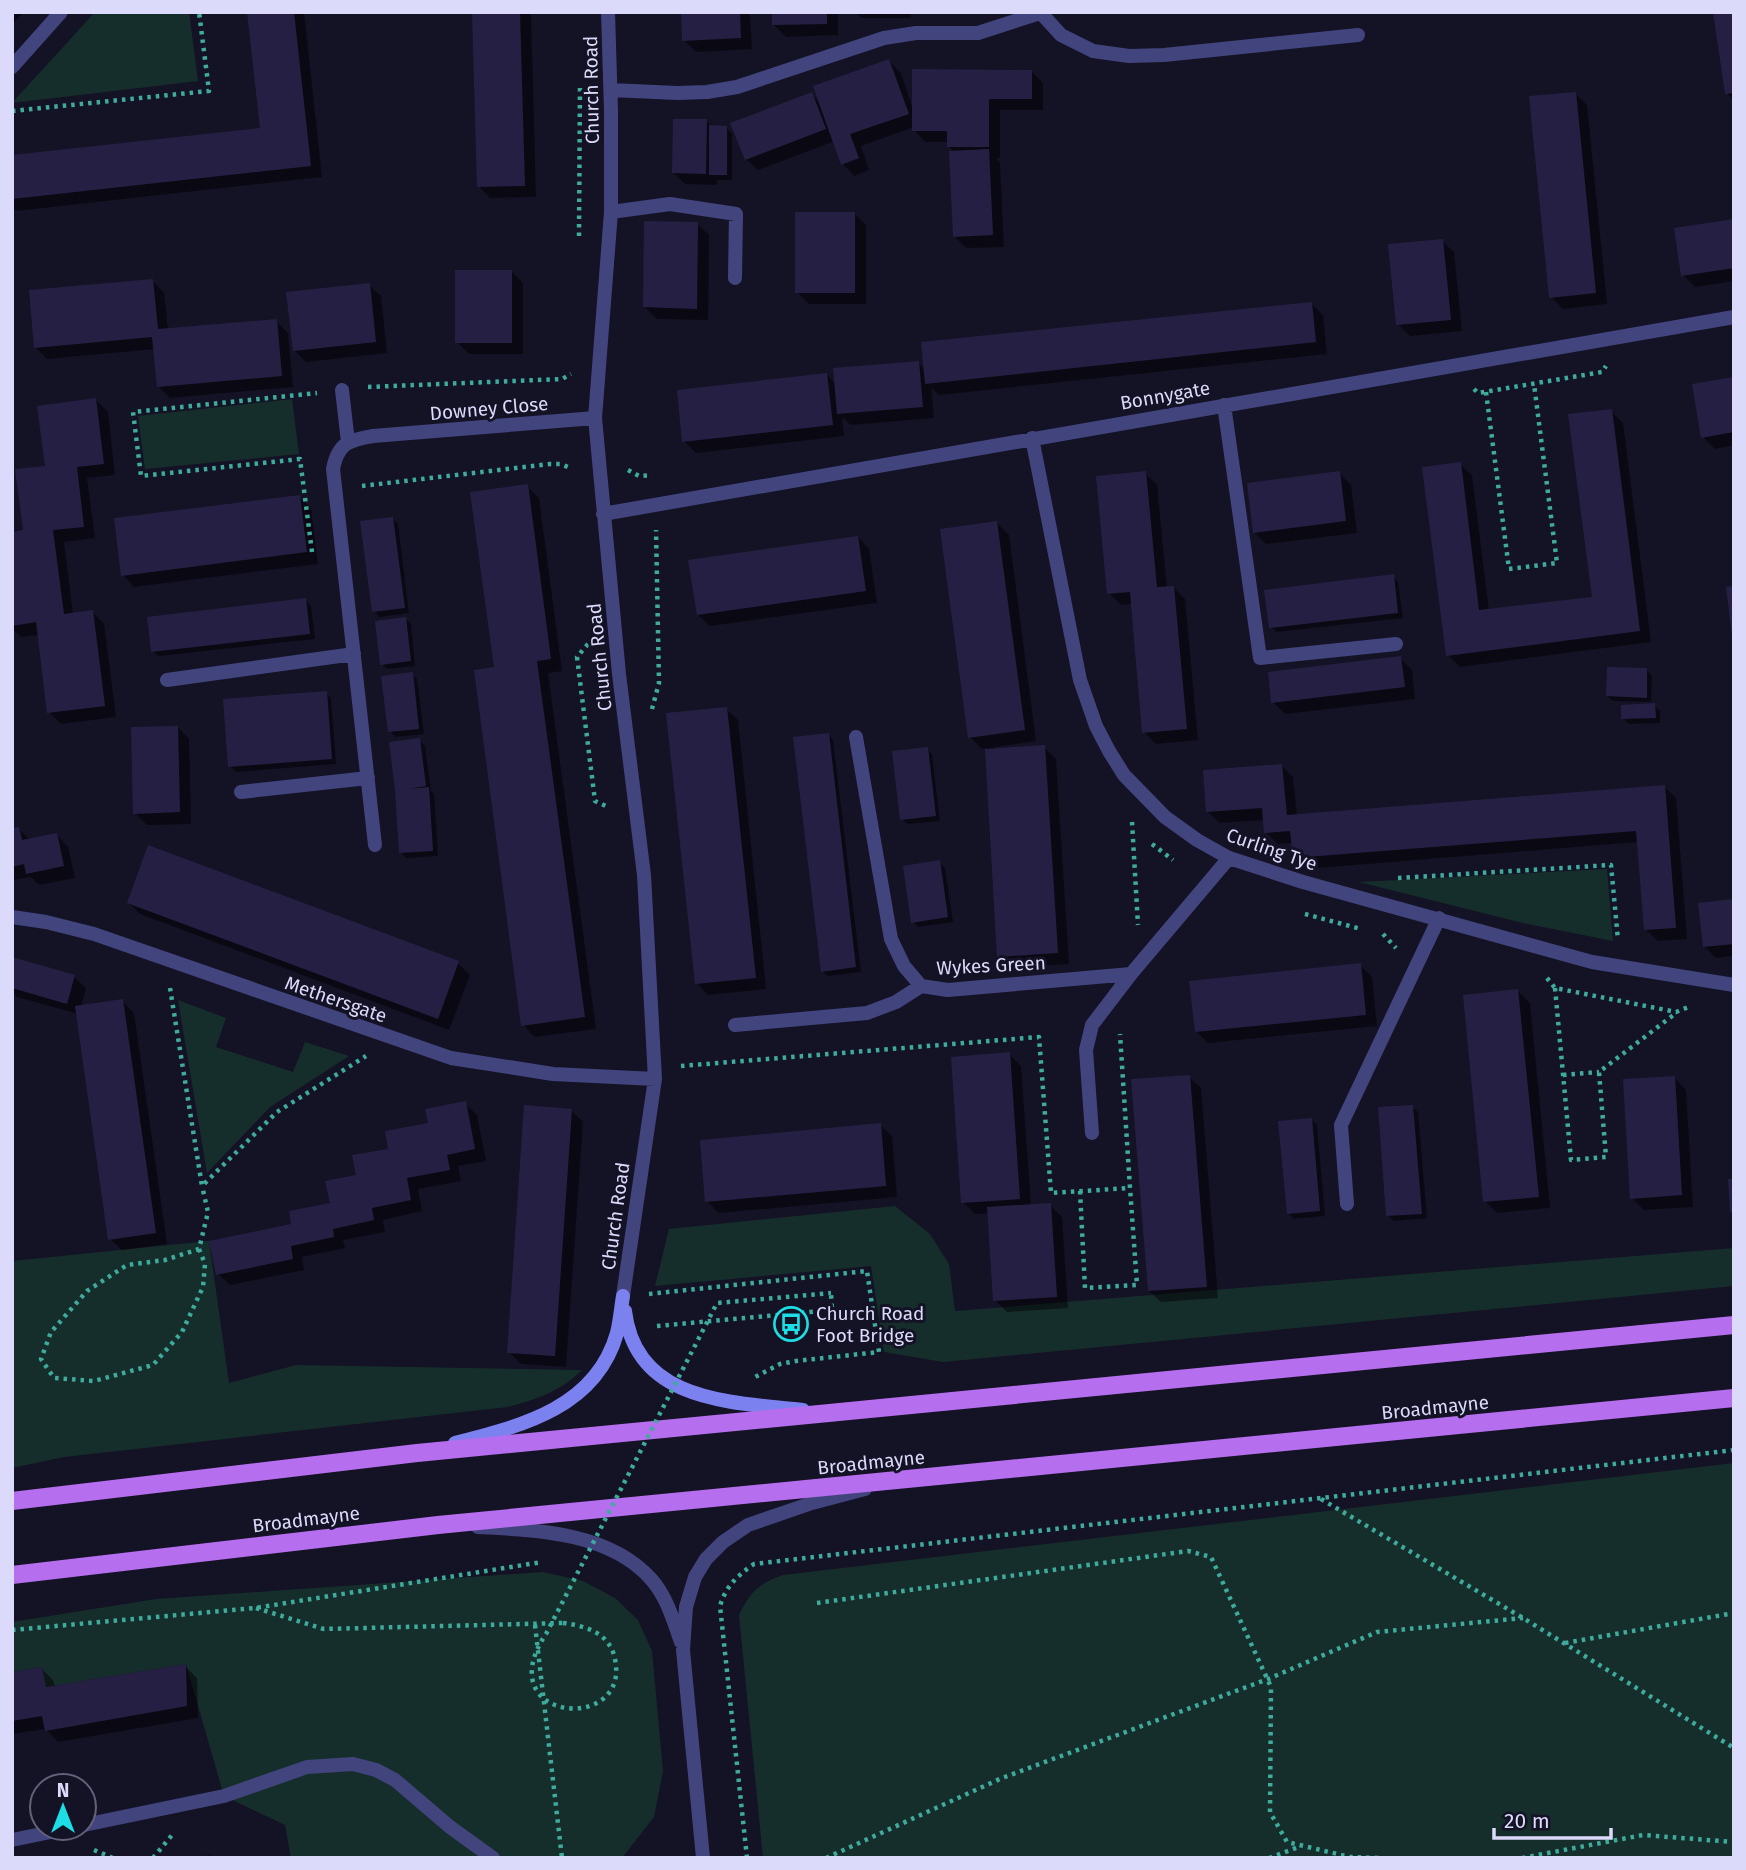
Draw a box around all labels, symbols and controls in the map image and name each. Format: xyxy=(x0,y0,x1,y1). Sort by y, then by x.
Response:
street label: Church Road xyxy=(579,36,604,144)
street label: Bonnygate xyxy=(1118,376,1212,415)
street label: Downey Close xyxy=(429,392,549,425)
street label: Church Road xyxy=(582,602,617,712)
street label: Curling Tye xyxy=(1223,823,1320,876)
street label: Wykes Green xyxy=(936,951,1046,980)
street label: Methersgate xyxy=(282,971,390,1028)
street label: Church Road xyxy=(597,1161,634,1271)
place label: Church Road Foot Bridge xyxy=(816,1302,924,1347)
bus stop icon: Church Road Foot Bridge xyxy=(772,1305,810,1343)
street label: Broadmayne xyxy=(1380,1390,1490,1425)
street label: Broadmayne xyxy=(816,1445,926,1480)
street label: Broadmayne xyxy=(251,1501,361,1537)
north arrow xyxy=(28,1772,98,1842)
text: N xyxy=(57,1779,69,1802)
scale bar xyxy=(1494,1797,1611,1841)
text: 20 m xyxy=(1504,1808,1550,1834)

